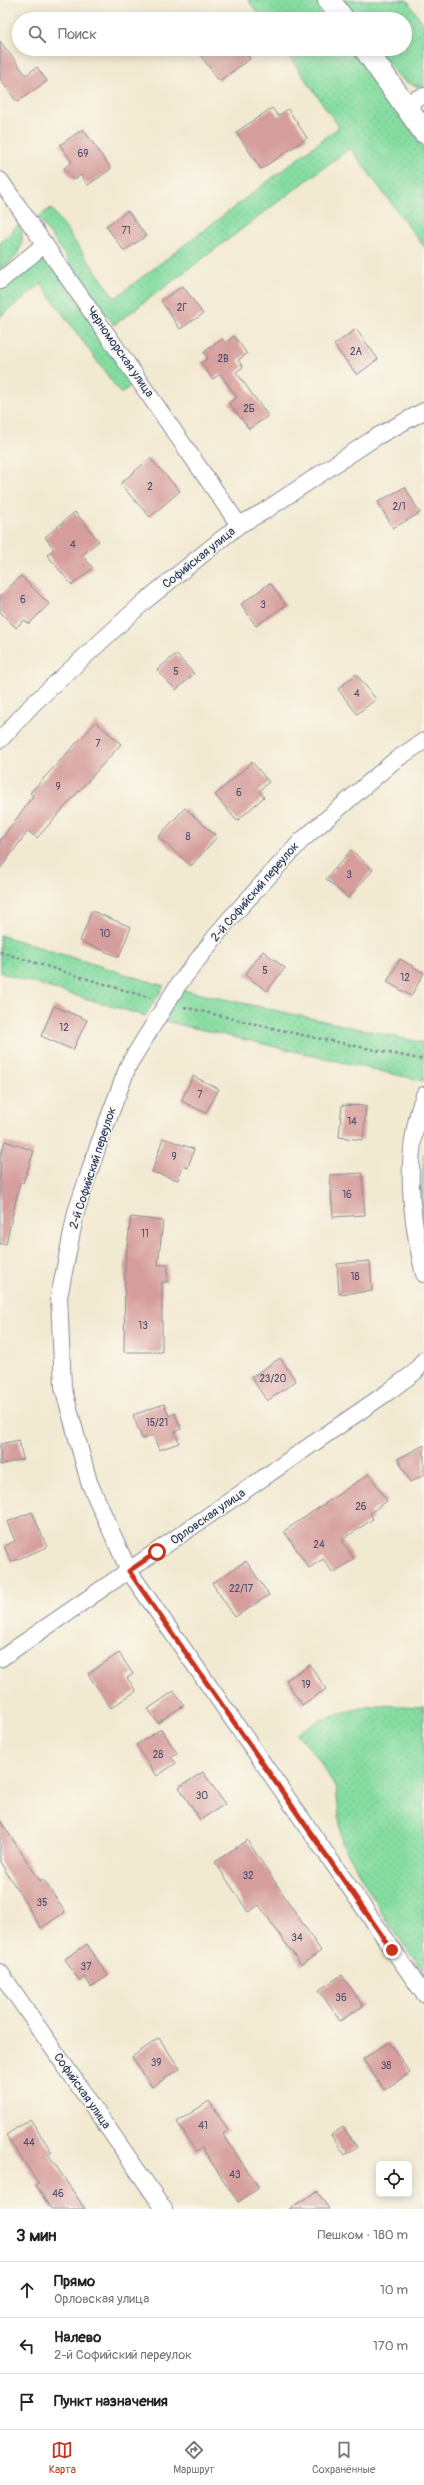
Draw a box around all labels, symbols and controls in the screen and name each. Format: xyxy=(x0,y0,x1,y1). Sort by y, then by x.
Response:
search box xyxy=(12,12,412,56)
icon: search xyxy=(26,23,48,45)
text: Поиск xyxy=(58,25,97,44)
house number: 69 xyxy=(78,148,88,160)
house number: 71 xyxy=(121,225,131,237)
house number: 2Г xyxy=(177,302,187,314)
street label: Черноморская улица xyxy=(83,304,157,401)
house number: 2А xyxy=(350,346,363,358)
house number: 2В xyxy=(217,353,229,365)
house number: 2Б xyxy=(243,403,255,415)
house number: 2 xyxy=(147,481,153,493)
house number: 2/1 xyxy=(392,501,406,513)
street label: Софийская улица xyxy=(160,524,239,592)
house number: 4 xyxy=(70,539,76,551)
house number: 6 xyxy=(20,594,26,606)
house number: 3 xyxy=(260,599,266,611)
house number: 5 xyxy=(173,666,179,678)
house number: 4 xyxy=(354,688,360,700)
house number: 7 xyxy=(95,738,101,750)
house number: 9 xyxy=(55,781,61,793)
house number: 6 xyxy=(236,787,242,799)
house number: 8 xyxy=(185,831,191,843)
street label: 2-й Софийский переулок xyxy=(208,839,302,945)
house number: 3 xyxy=(346,869,352,881)
house number: 10 xyxy=(100,928,111,940)
house number: 5 xyxy=(262,965,268,977)
house number: 12 xyxy=(400,972,410,984)
house number: 12 xyxy=(59,1022,69,1034)
house number: 7 xyxy=(197,1089,203,1101)
street label: 2-й Софийский переулок xyxy=(66,1105,120,1231)
house number: 14 xyxy=(347,1116,357,1128)
house number: 9 xyxy=(171,1151,177,1163)
house number: 16 xyxy=(342,1189,352,1201)
house number: 11 xyxy=(141,1228,149,1240)
house number: 18 xyxy=(351,1271,359,1283)
house number: 13 xyxy=(138,1320,148,1332)
house number: 23/20 xyxy=(260,1373,287,1385)
house number: 15/21 xyxy=(146,1417,168,1429)
street label: Орловская улица xyxy=(168,1485,249,1548)
house number: 26 xyxy=(355,1501,367,1513)
house number: 24 xyxy=(313,1539,325,1551)
route start xyxy=(148,1543,166,1561)
house number: 22/17 xyxy=(229,1583,254,1595)
house number: 19 xyxy=(301,1679,311,1691)
house number: 28 xyxy=(153,1749,163,1761)
house number: 30 xyxy=(196,1790,208,1802)
house number: 32 xyxy=(242,1870,254,1882)
house number: 35 xyxy=(37,1897,48,1909)
house number: 34 xyxy=(291,1932,303,1944)
route end xyxy=(383,1941,401,1959)
house number: 37 xyxy=(81,1961,92,1973)
house number: 36 xyxy=(335,1992,347,2004)
street label: Софийская улица xyxy=(50,2050,114,2132)
house number: 39 xyxy=(151,2057,161,2069)
house number: 38 xyxy=(381,2060,391,2072)
house number: 41 xyxy=(198,2120,208,2132)
house number: 44 xyxy=(23,2137,35,2149)
map controls xyxy=(376,2161,412,2197)
button: locate xyxy=(376,2161,412,2197)
house number: 43 xyxy=(229,2169,241,2181)
house number: 46 xyxy=(52,2188,64,2200)
text: 3 мин xyxy=(16,2225,56,2246)
text: Пешком · 180 m xyxy=(318,2227,408,2243)
text: Прямо xyxy=(54,2272,95,2291)
icon: ahead xyxy=(16,2279,38,2301)
text: 10 m xyxy=(380,2282,408,2298)
text: Орловская улица xyxy=(54,2291,149,2307)
text: Налево xyxy=(54,2328,101,2347)
icon: left xyxy=(16,2335,38,2357)
text: 170 m xyxy=(373,2338,408,2354)
text: 2-й Софийский переулок xyxy=(54,2347,192,2363)
icon: arrive xyxy=(16,2391,38,2413)
text: Пункт назначения xyxy=(54,2392,168,2411)
tab: Карта xyxy=(49,2439,76,2476)
tab: Маршрут xyxy=(173,2439,215,2476)
tab: Сохранённые xyxy=(312,2439,375,2476)

